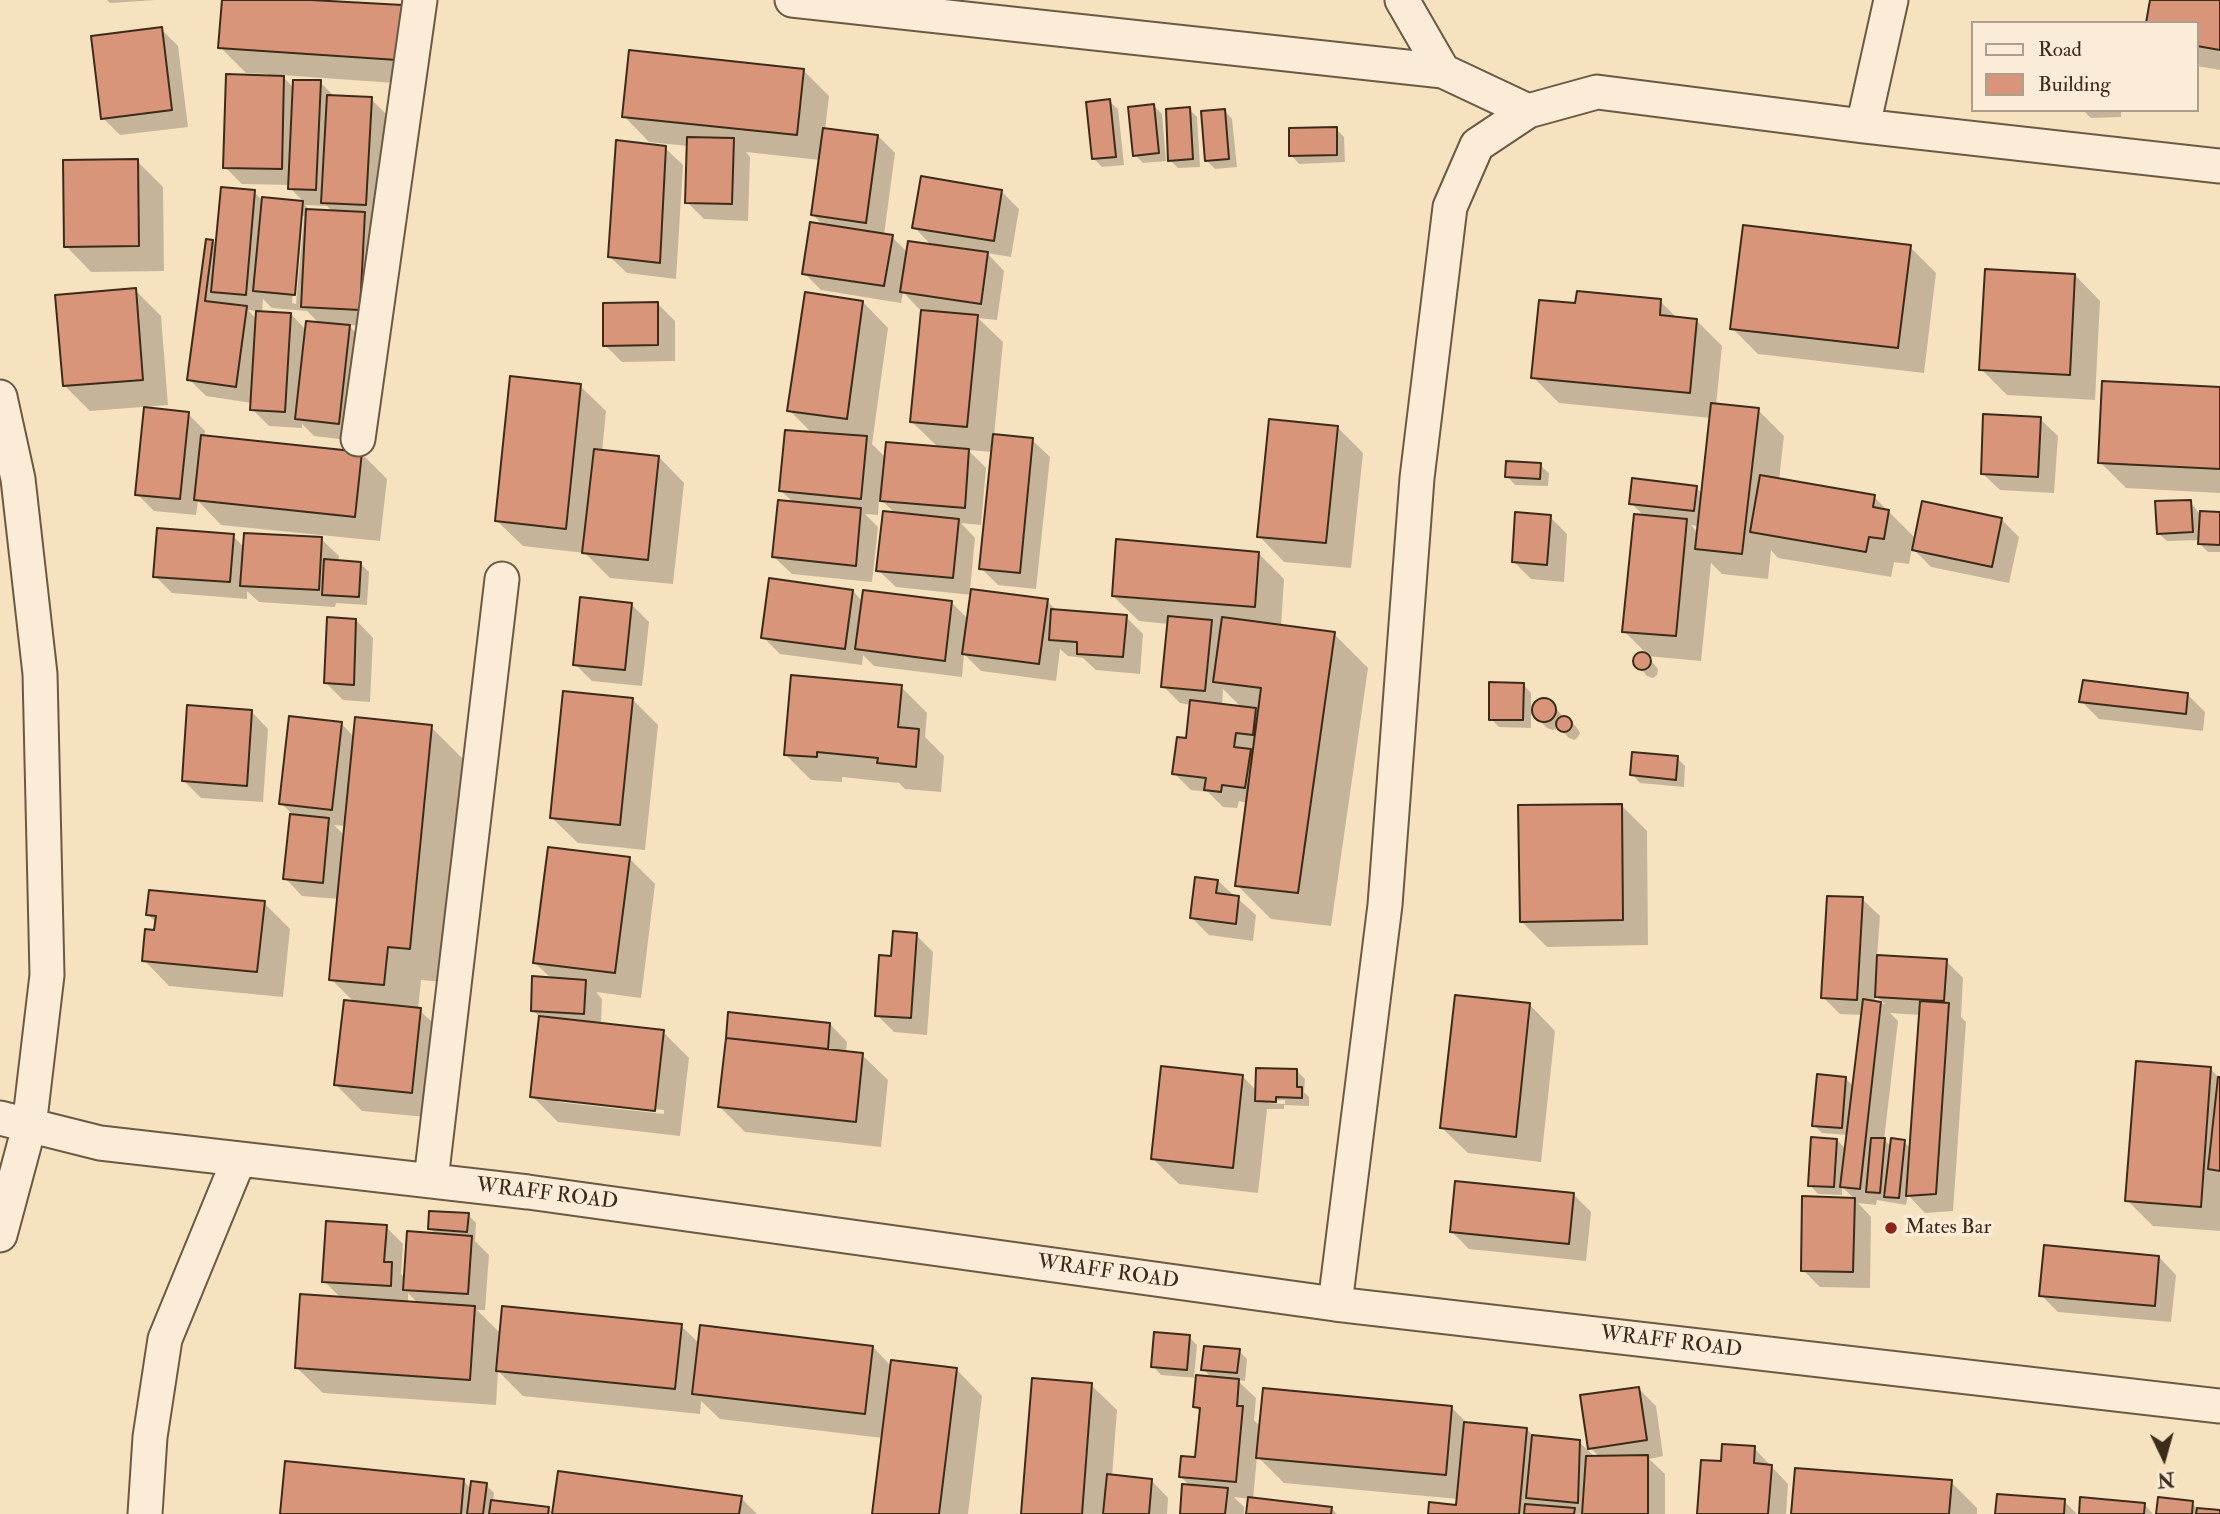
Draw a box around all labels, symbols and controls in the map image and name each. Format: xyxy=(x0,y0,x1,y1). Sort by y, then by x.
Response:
legend xyxy=(1972,21,2199,112)
text: Road xyxy=(2038,36,2082,63)
text: Building xyxy=(2038,71,2111,98)
street label: WRAFF ROAD xyxy=(475,1174,619,1216)
place label: Mates Bar xyxy=(1905,1215,1991,1241)
marker: Mates Bar xyxy=(1883,1220,1899,1236)
street label: WRAFF ROAD xyxy=(1036,1251,1180,1295)
street label: WRAFF ROAD xyxy=(1599,1322,1743,1364)
north arrow xyxy=(2129,1423,2199,1493)
text: N xyxy=(2156,1466,2175,1492)

